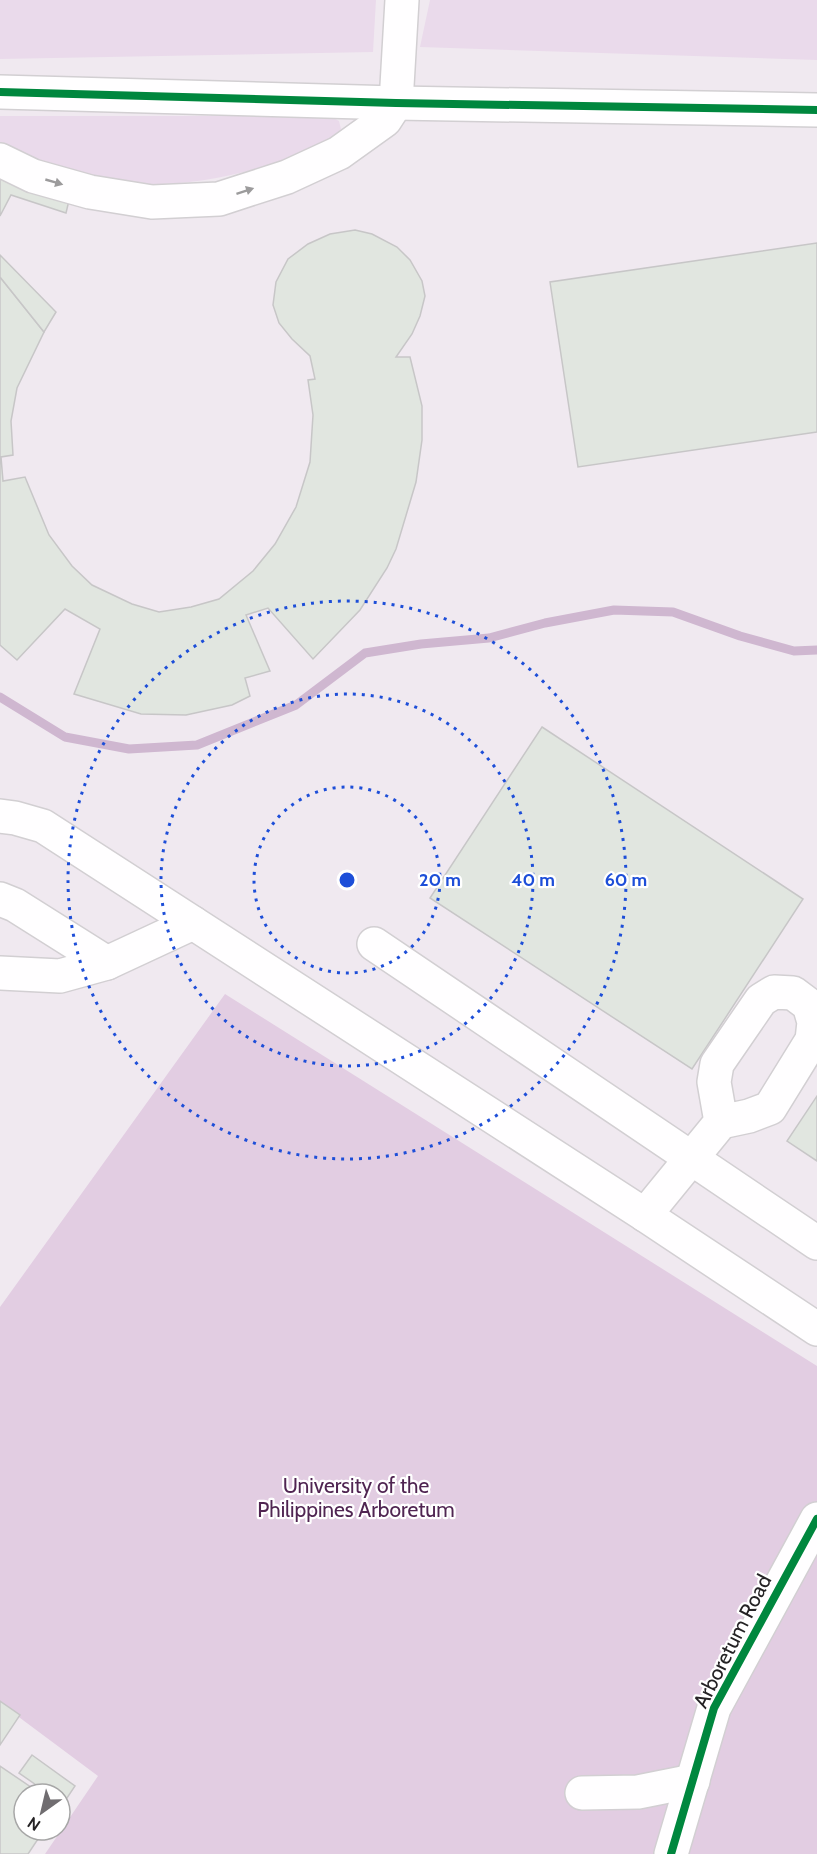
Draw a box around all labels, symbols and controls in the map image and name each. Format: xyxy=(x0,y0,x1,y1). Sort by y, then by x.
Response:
one-way arrow xyxy=(45,177,63,187)
one-way arrow xyxy=(236,185,254,195)
text: 20 m xyxy=(419,869,461,891)
text: 40 m xyxy=(511,869,555,891)
text: 60 m xyxy=(605,869,647,891)
centre of rings xyxy=(337,870,357,890)
park label: University of the Philippines Arboretum xyxy=(257,1473,455,1522)
street label: Arboretum Road xyxy=(688,1570,776,1712)
north arrow xyxy=(12,1782,72,1842)
text: N xyxy=(24,1813,44,1835)

